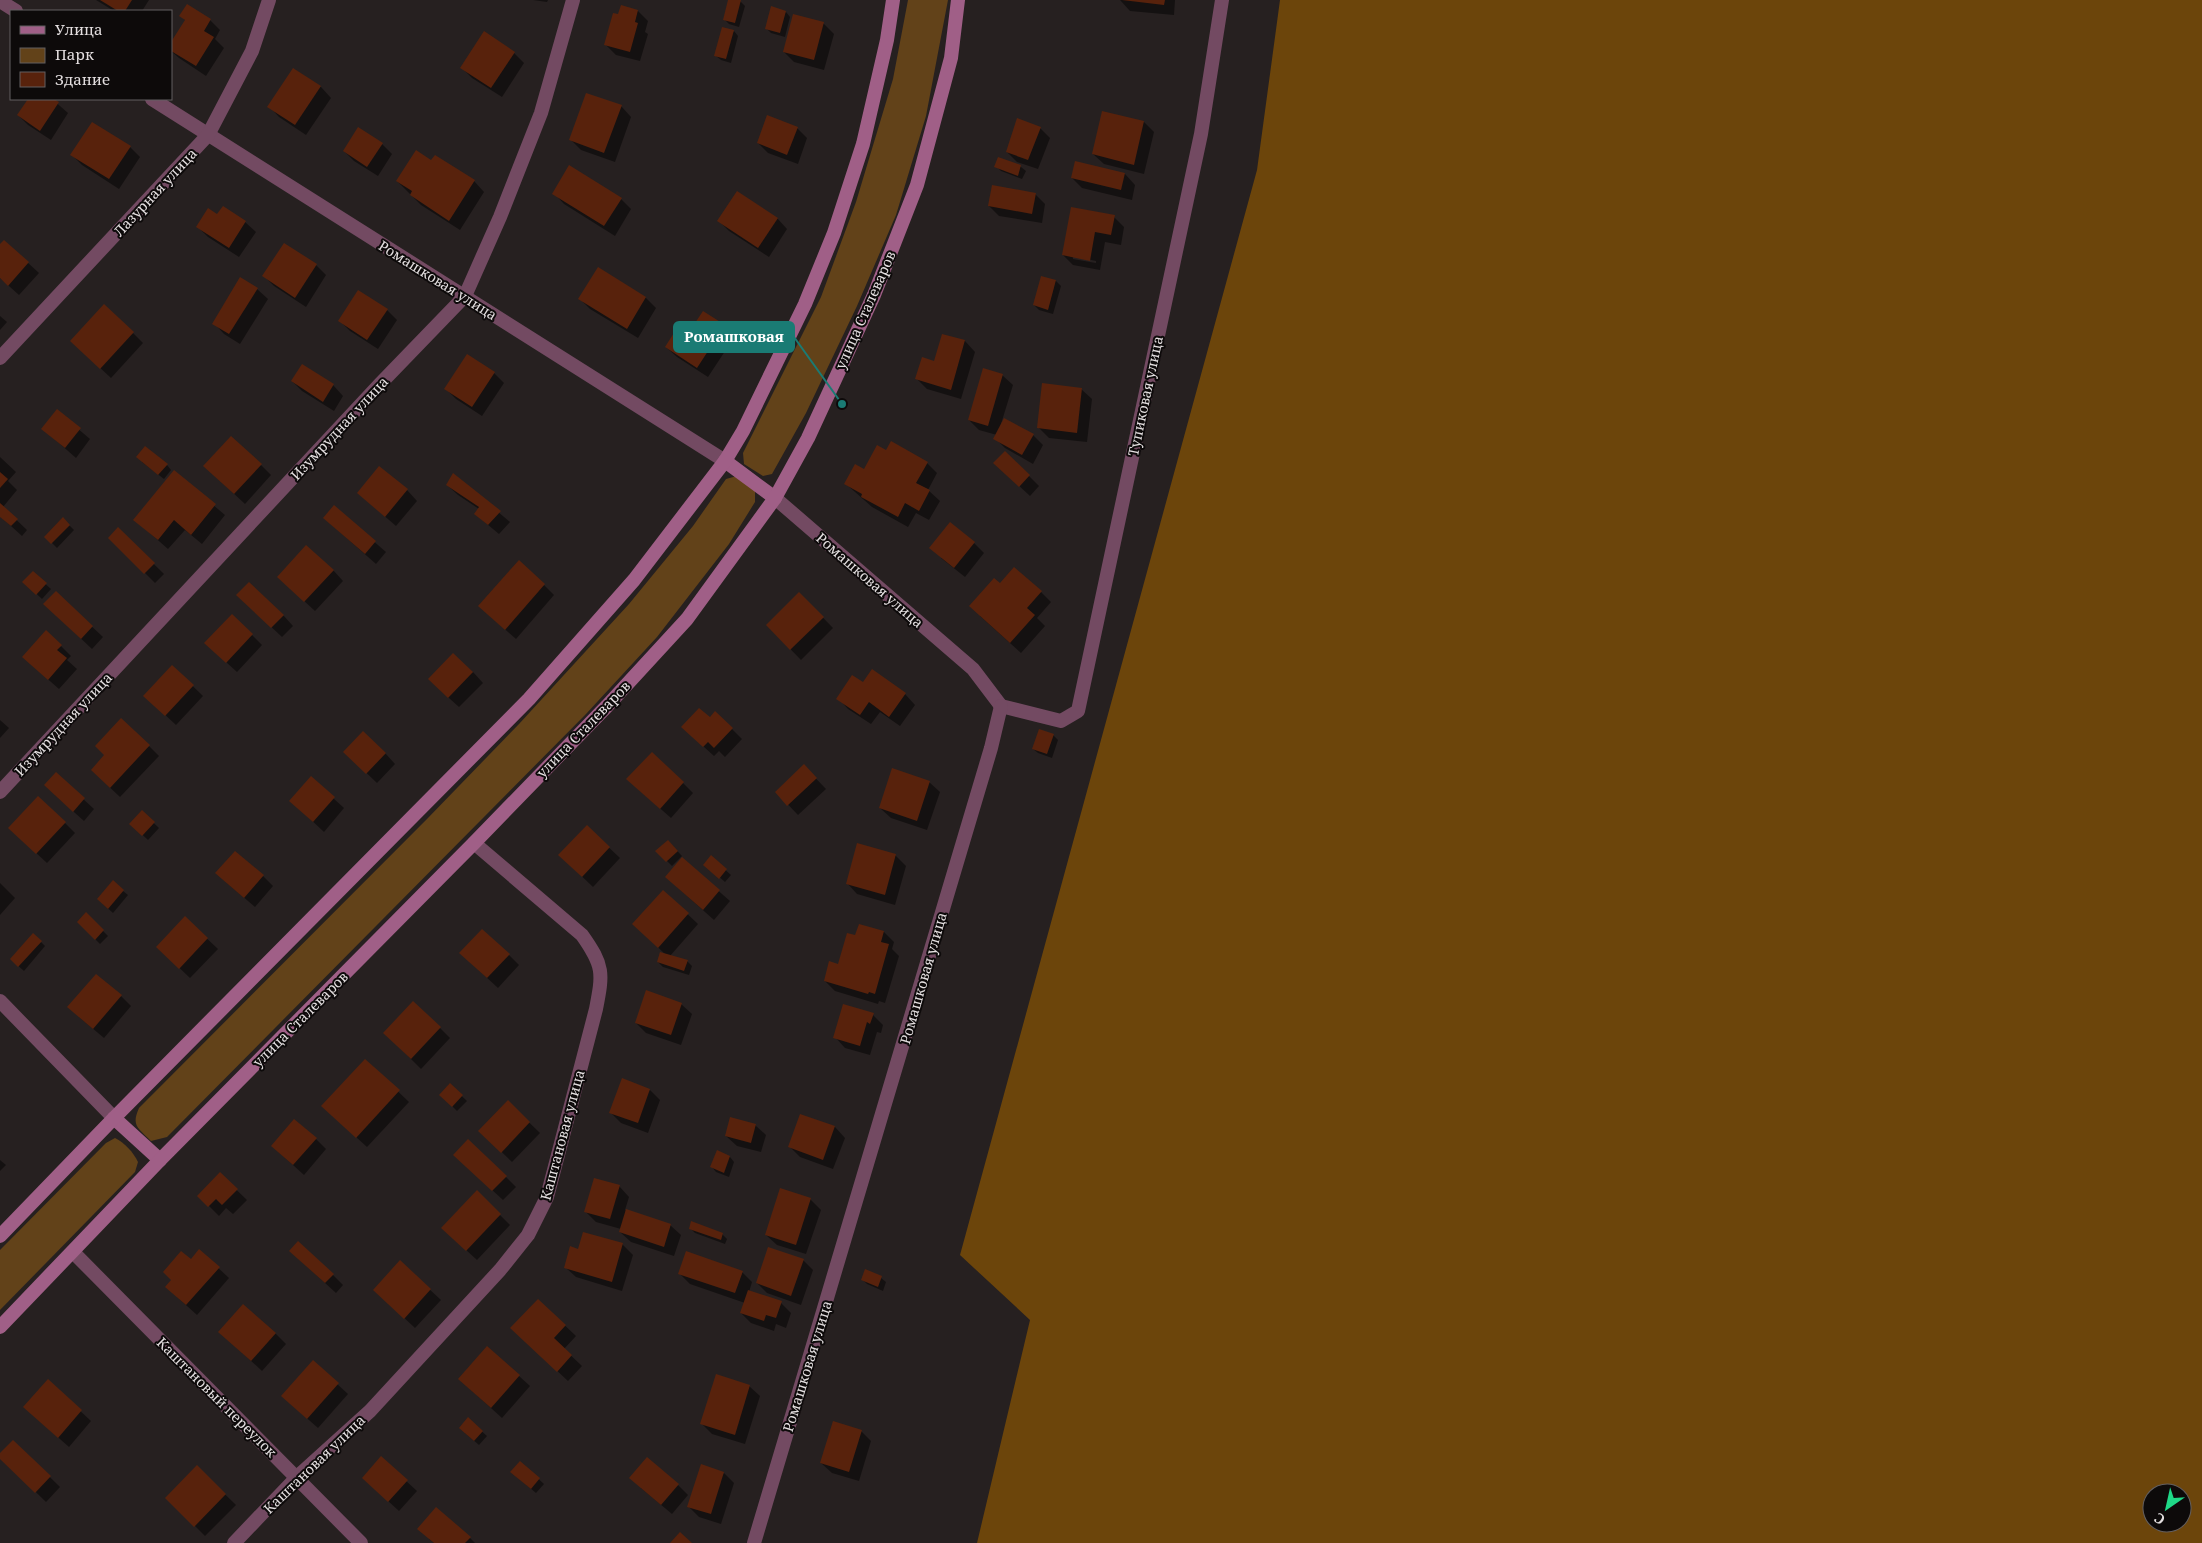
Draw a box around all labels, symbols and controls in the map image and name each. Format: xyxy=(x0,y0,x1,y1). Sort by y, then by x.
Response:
legend xyxy=(10,10,172,100)
text: Улица xyxy=(55,19,103,39)
text: Парк xyxy=(55,44,94,64)
text: Здание xyxy=(55,69,110,89)
street label: Лазурная улица xyxy=(109,144,201,240)
street label: Ромашковая улица xyxy=(375,236,501,324)
street label: улица Сталеваров xyxy=(830,248,900,372)
callout: Ромашковая xyxy=(674,322,794,352)
text: Ромашковая xyxy=(684,326,784,346)
street label: Тупиковая улица xyxy=(1123,334,1167,458)
street label: Изумрудная улица xyxy=(286,372,392,484)
street label: Ромашковая улица xyxy=(812,528,928,632)
street label: Изумрудная улица xyxy=(10,668,116,780)
street label: улица Сталеваров xyxy=(532,676,634,781)
street label: Ромашковая улица xyxy=(895,910,951,1046)
street label: улица Сталеваров xyxy=(248,967,352,1071)
street label: Каштановая улица xyxy=(535,1068,589,1202)
street label: Ромашковая улица xyxy=(778,1298,836,1434)
street label: Каштановый переулок xyxy=(153,1333,282,1462)
street label: Каштановая улица xyxy=(259,1410,369,1518)
north arrow xyxy=(2142,1483,2192,1533)
text: С xyxy=(2150,1509,2169,1530)

